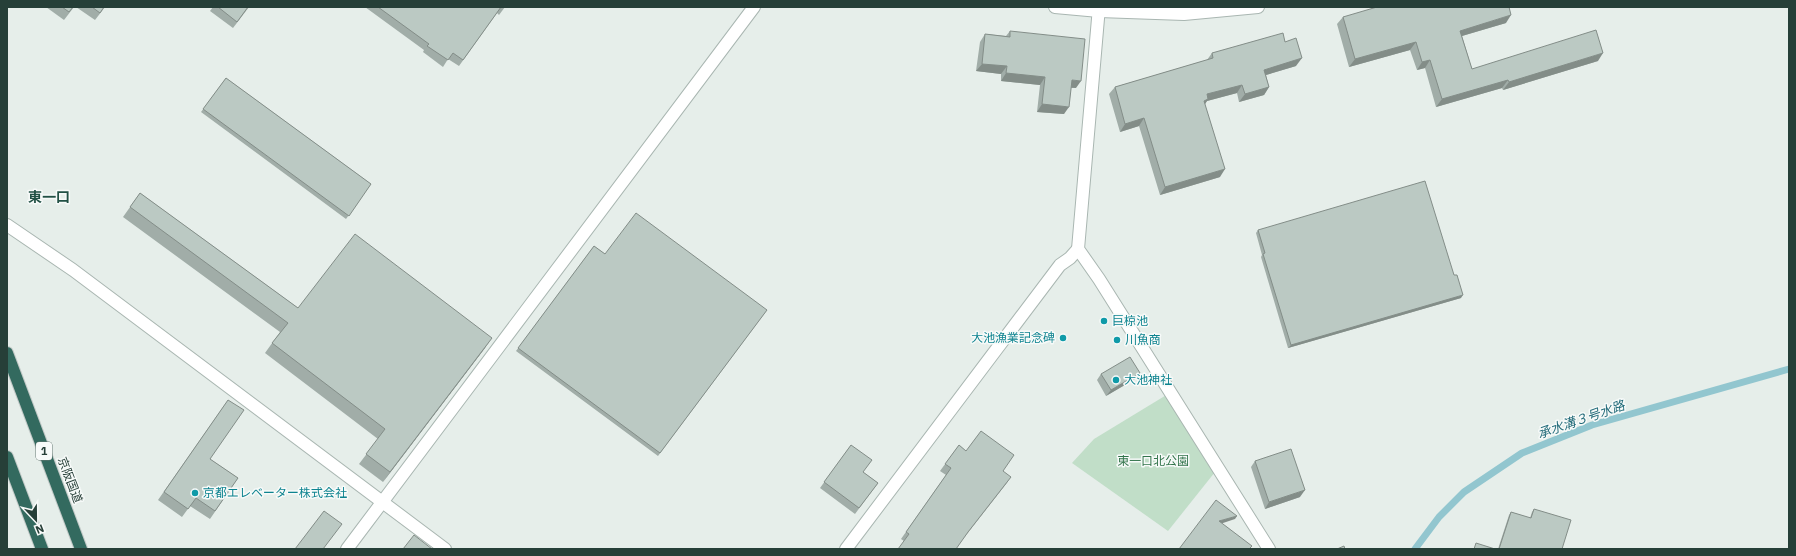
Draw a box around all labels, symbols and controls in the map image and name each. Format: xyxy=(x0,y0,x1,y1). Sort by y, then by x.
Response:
district label: 東一口 xyxy=(28,188,70,206)
place label: 巨椋池 xyxy=(1112,313,1148,328)
marker: 巨椋池 xyxy=(1099,316,1109,326)
place label: 大池漁業記念碑 xyxy=(971,330,1055,345)
place label: 川魚商 xyxy=(1125,332,1161,347)
marker: 大池漁業記念碑 xyxy=(1058,333,1068,343)
marker: 川魚商 xyxy=(1112,335,1122,345)
place label: 大池神社 xyxy=(1124,372,1172,387)
marker: 大池神社 xyxy=(1111,375,1121,385)
water label: 承水溝３号水路 xyxy=(1535,396,1628,442)
road number: 1 xyxy=(36,442,52,460)
park label: 東一口北公園 xyxy=(1117,453,1189,468)
street label: 京阪国道 xyxy=(55,455,86,505)
place label: 京都エレベーター株式会社 xyxy=(203,485,347,500)
marker: 京都エレベーター株式会社 xyxy=(190,488,200,498)
north arrow xyxy=(16,500,56,540)
text: N xyxy=(33,521,46,537)

